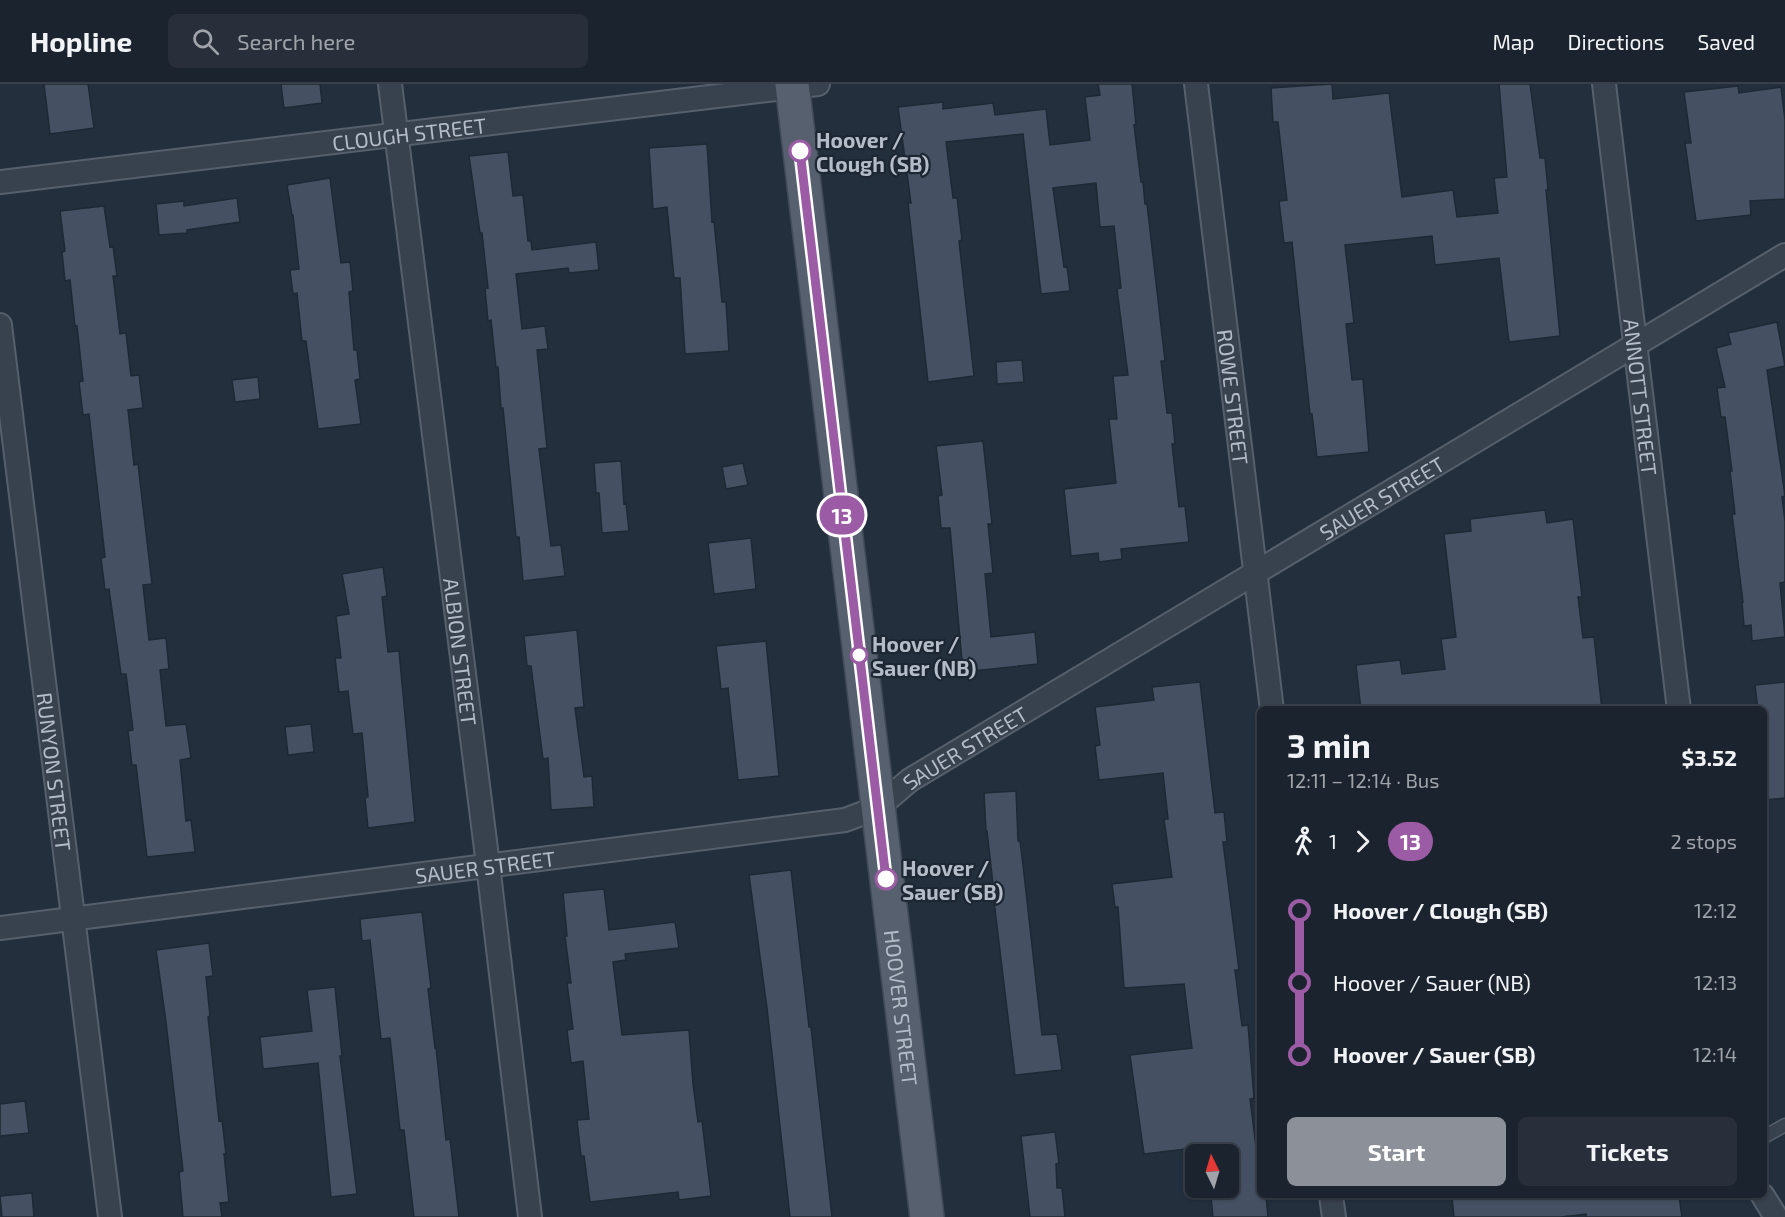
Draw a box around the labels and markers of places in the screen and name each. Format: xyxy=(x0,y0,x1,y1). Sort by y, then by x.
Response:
place label: Hoover / Clough (SB) xyxy=(816,127,929,176)
marker: Hoover / Clough (SB) xyxy=(789,140,811,162)
place label: Hoover / Sauer (NB) xyxy=(872,631,977,680)
marker: Hoover / Sauer (NB) xyxy=(850,646,868,664)
place label: Hoover / Sauer (SB) xyxy=(902,855,1004,904)
marker: Hoover / Sauer (SB) xyxy=(875,868,897,890)

